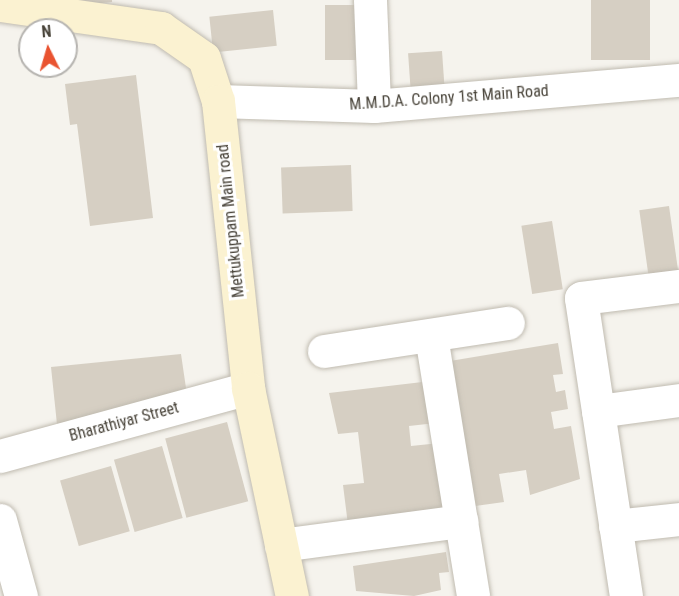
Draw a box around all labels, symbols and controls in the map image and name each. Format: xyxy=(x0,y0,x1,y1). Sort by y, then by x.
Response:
north arrow xyxy=(18,18,78,78)
text: N xyxy=(41,22,52,41)
street label: M.M.D.A. Colony 1st Main Road xyxy=(349,81,549,115)
street label: Mettukuppam Main road xyxy=(213,143,249,299)
street label: Bharathiyar Street xyxy=(67,398,181,446)

